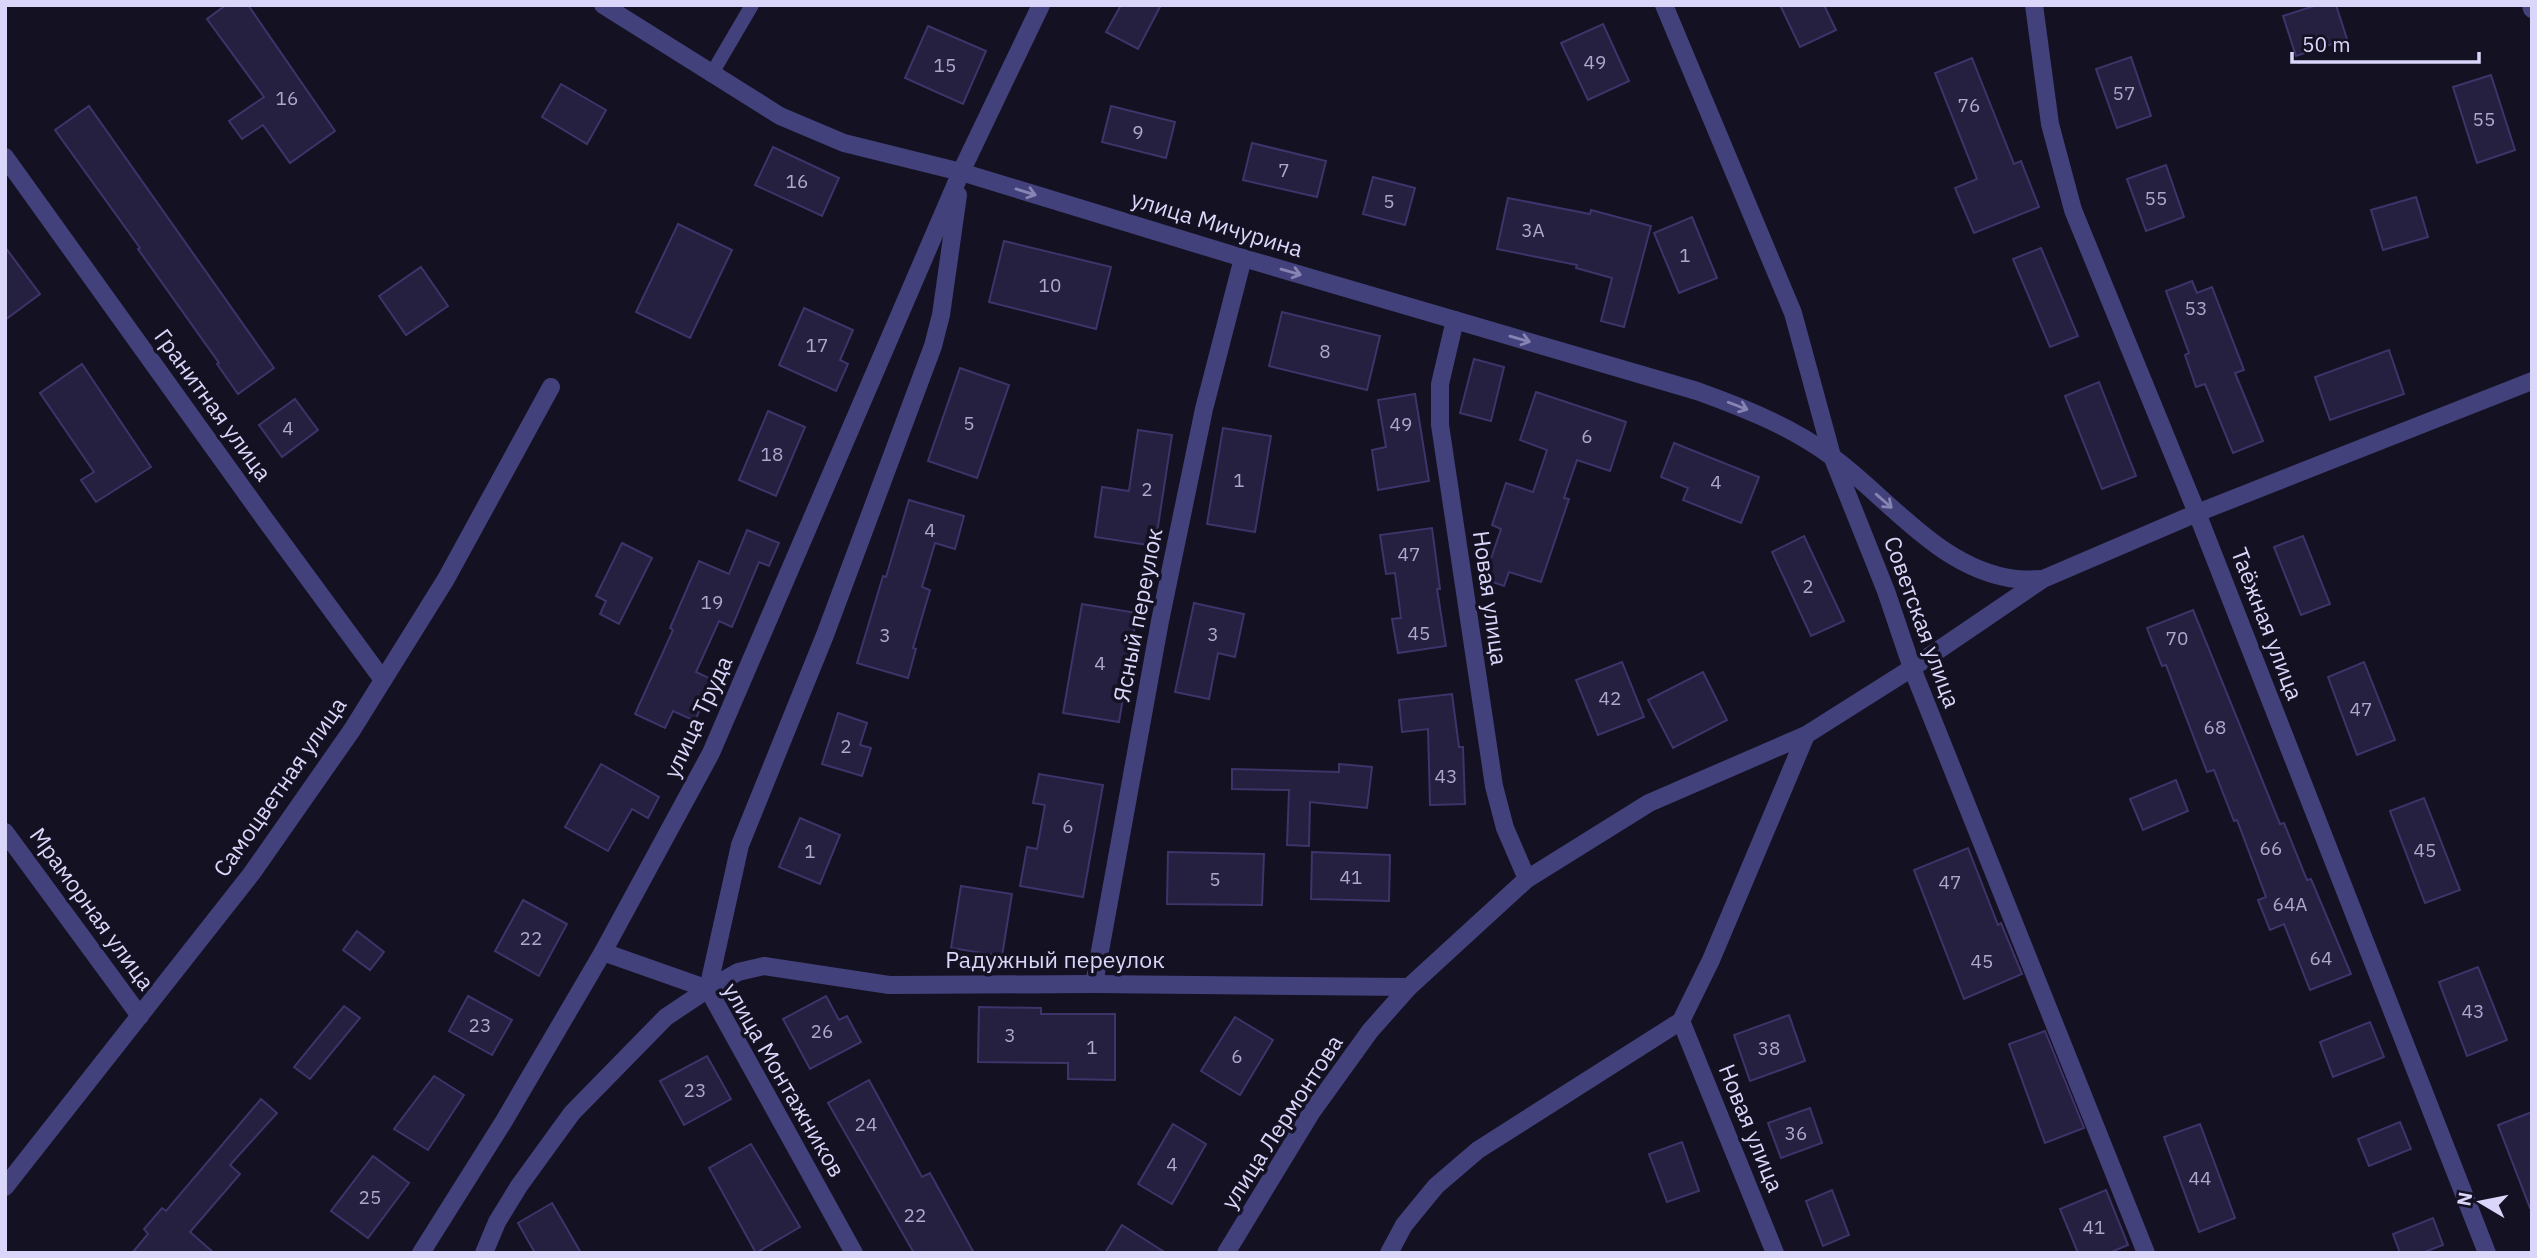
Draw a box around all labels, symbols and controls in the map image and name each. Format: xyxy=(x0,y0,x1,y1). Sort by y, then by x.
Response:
scale bar xyxy=(2292,21,2479,65)
text: 50 m xyxy=(2302,30,2351,58)
house number: 49 xyxy=(1584,50,1606,74)
house number: 15 xyxy=(934,53,956,77)
house number: 57 xyxy=(2113,81,2135,105)
house number: 16 xyxy=(276,86,298,110)
house number: 76 xyxy=(1958,93,1980,117)
house number: 55 xyxy=(2473,107,2495,131)
house number: 9 xyxy=(1132,120,1144,144)
house number: 7 xyxy=(1278,158,1290,182)
house number: 16 xyxy=(786,169,808,193)
street label: улица Мичурина xyxy=(1128,183,1307,263)
house number: 55 xyxy=(2145,186,2167,210)
one-way arrow xyxy=(1015,187,1037,199)
house number: 5 xyxy=(1383,189,1395,213)
house number: 3А xyxy=(1521,218,1545,242)
house number: 1 xyxy=(1679,243,1691,267)
one-way arrow xyxy=(1280,267,1302,280)
house number: 10 xyxy=(1039,273,1061,297)
house number: 53 xyxy=(2185,296,2207,320)
street label: Гранитная улица xyxy=(149,322,279,486)
house number: 17 xyxy=(806,333,828,357)
one-way arrow xyxy=(1509,334,1531,347)
house number: 8 xyxy=(1319,339,1331,363)
one-way arrow xyxy=(1726,400,1748,413)
house number: 5 xyxy=(963,411,975,435)
house number: 49 xyxy=(1390,412,1412,436)
house number: 4 xyxy=(282,416,294,440)
house number: 6 xyxy=(1581,424,1593,448)
house number: 18 xyxy=(761,442,783,466)
house number: 1 xyxy=(1233,468,1245,492)
house number: 4 xyxy=(1710,470,1722,494)
house number: 2 xyxy=(1141,477,1153,501)
one-way arrow xyxy=(1874,493,1892,509)
house number: 4 xyxy=(924,518,936,542)
street label: Ясный переулок xyxy=(1105,525,1169,704)
street label: Новая улица xyxy=(1467,529,1515,667)
street label: Советская улица xyxy=(1878,532,1968,712)
house number: 47 xyxy=(1398,542,1420,566)
street label: Таёжная улица xyxy=(2225,543,2311,704)
house number: 2 xyxy=(1802,574,1814,598)
house number: 19 xyxy=(701,590,723,614)
house number: 45 xyxy=(1408,621,1430,645)
house number: 3 xyxy=(1207,622,1219,646)
house number: 3 xyxy=(879,623,891,647)
house number: 70 xyxy=(2166,626,2188,650)
street label: улица Труда xyxy=(656,651,738,783)
house number: 4 xyxy=(1094,651,1106,675)
house number: 42 xyxy=(1599,686,1621,710)
street label: Самоцветная улица xyxy=(206,691,352,882)
house number: 47 xyxy=(2350,697,2372,721)
house number: 68 xyxy=(2204,715,2226,739)
house number: 2 xyxy=(840,734,852,758)
house number: 43 xyxy=(1435,764,1457,788)
house number: 6 xyxy=(1062,814,1074,838)
street label: Мраморная улица xyxy=(24,821,162,996)
house number: 66 xyxy=(2260,836,2282,860)
house number: 45 xyxy=(2414,838,2436,862)
house number: 1 xyxy=(804,839,816,863)
house number: 41 xyxy=(1340,865,1362,889)
house number: 5 xyxy=(1209,867,1221,891)
house number: 47 xyxy=(1939,870,1961,894)
house number: 64А xyxy=(2273,892,2307,916)
house number: 22 xyxy=(520,926,542,950)
street label: Радужный переулок xyxy=(945,944,1165,974)
house number: 64 xyxy=(2310,946,2332,970)
house number: 45 xyxy=(1971,949,1993,973)
street label: улица Монтажников xyxy=(717,977,853,1182)
house number: 43 xyxy=(2462,999,2484,1023)
house number: 23 xyxy=(469,1013,491,1037)
house number: 26 xyxy=(811,1019,833,1043)
house number: 3 xyxy=(1004,1023,1016,1047)
street label: улица Лермонтова xyxy=(1214,1029,1349,1214)
house number: 1 xyxy=(1086,1035,1098,1059)
house number: 38 xyxy=(1758,1036,1780,1060)
house number: 6 xyxy=(1231,1044,1243,1068)
street label: Новая улица xyxy=(1713,1059,1791,1196)
house number: 23 xyxy=(684,1078,706,1102)
house number: 24 xyxy=(855,1112,877,1136)
house number: 36 xyxy=(1785,1121,1807,1145)
house number: 4 xyxy=(1166,1152,1178,1176)
house number: 44 xyxy=(2189,1166,2211,1190)
north arrow xyxy=(2446,1167,2516,1237)
house number: 25 xyxy=(359,1185,381,1209)
text: N xyxy=(2451,1190,2477,1208)
house number: 22 xyxy=(904,1203,926,1227)
house number: 41 xyxy=(2083,1215,2105,1239)

